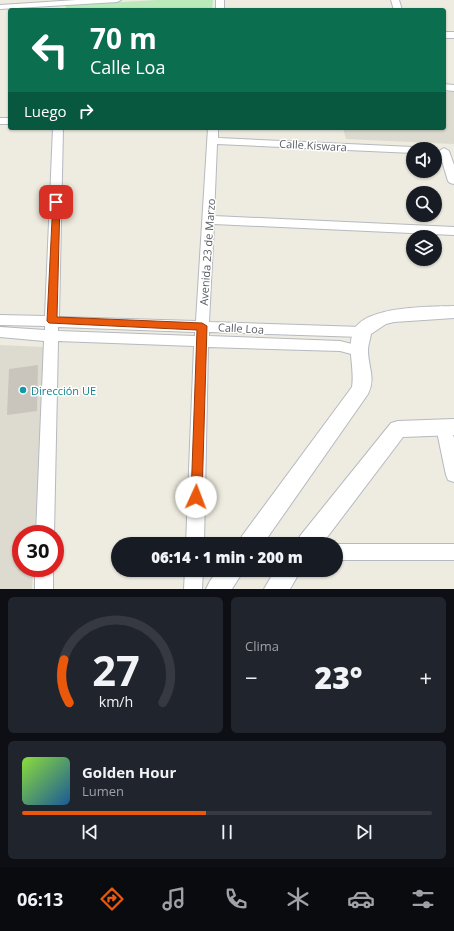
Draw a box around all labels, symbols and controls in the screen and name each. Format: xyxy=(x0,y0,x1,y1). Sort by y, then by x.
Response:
text: 70 m xyxy=(90,19,157,57)
icon: left xyxy=(24,24,76,76)
text: Calle Loa xyxy=(90,55,165,79)
icon: right xyxy=(75,100,97,122)
text: Luego xyxy=(24,101,67,121)
street label: Calle Kiswara xyxy=(279,136,347,154)
map controls xyxy=(406,142,442,266)
button: sound xyxy=(406,142,442,178)
pin xyxy=(39,185,73,219)
button: search xyxy=(406,186,442,222)
icon: arrive xyxy=(45,191,67,213)
street label: Avenida 23 de Marzo xyxy=(196,198,218,306)
button: layers xyxy=(406,230,442,266)
street label: Calle Loa xyxy=(218,319,264,337)
place label: Dirección UE xyxy=(31,383,96,398)
marker: Dirección UE xyxy=(18,385,28,395)
position arrow xyxy=(175,476,217,518)
speed limit sign: 30 xyxy=(12,525,64,577)
text: 06:14 · 1 min · 200 m xyxy=(151,547,303,567)
text: Clima xyxy=(245,637,279,655)
text: 27 xyxy=(92,642,139,698)
text: 23° xyxy=(315,657,362,698)
text: − xyxy=(245,662,258,692)
text: + xyxy=(419,662,432,692)
text: km/h xyxy=(98,692,133,711)
text: Golden Hour xyxy=(82,762,176,782)
text: Lumen xyxy=(82,782,124,800)
icon: previous xyxy=(79,821,101,843)
icon: pause xyxy=(216,821,238,843)
icon: next xyxy=(353,821,375,843)
icon: directions xyxy=(98,885,126,913)
icon: music xyxy=(160,885,188,913)
icon: phone xyxy=(222,885,250,913)
icon: climate xyxy=(284,885,312,913)
icon: car xyxy=(347,885,375,913)
icon: filters xyxy=(409,885,437,913)
text: 06:13 xyxy=(17,887,63,911)

